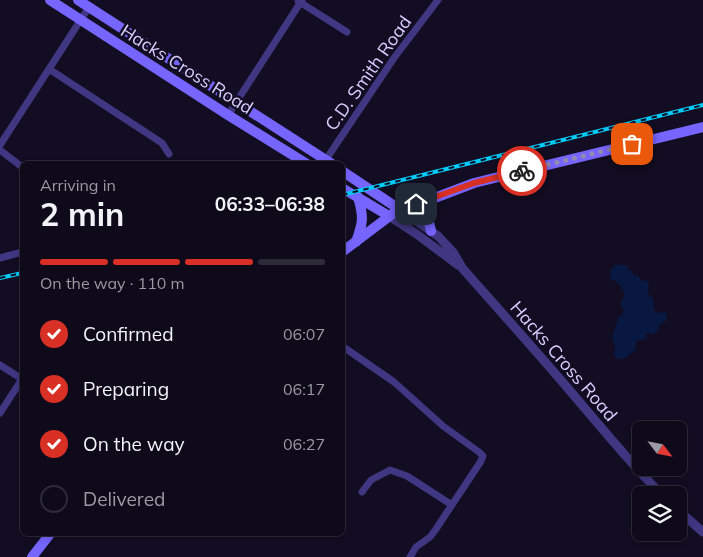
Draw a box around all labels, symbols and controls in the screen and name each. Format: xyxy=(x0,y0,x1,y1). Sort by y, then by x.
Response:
street label: C.D. Smith Road xyxy=(320,11,416,135)
street label: Hacks Cross Road xyxy=(116,19,258,119)
pin xyxy=(611,123,653,165)
icon: bag xyxy=(618,130,646,158)
courier xyxy=(497,146,547,196)
icon: bike xyxy=(508,157,536,185)
text: Arriving in xyxy=(40,175,116,195)
pin xyxy=(395,183,437,225)
icon: home xyxy=(402,190,430,218)
text: 06:33–06:38 xyxy=(215,192,325,216)
text: 2 min xyxy=(40,194,124,234)
text: On the way · 110 m xyxy=(40,273,185,293)
street label: Hacks Cross Road xyxy=(505,296,623,426)
icon: check xyxy=(40,320,68,348)
text: Confirmed xyxy=(83,322,174,346)
text: 06:07 xyxy=(283,324,325,344)
icon: check xyxy=(40,375,68,403)
text: Preparing xyxy=(83,377,169,401)
text: 06:17 xyxy=(283,379,325,399)
north arrow xyxy=(632,421,688,476)
map controls xyxy=(632,421,687,541)
icon: check xyxy=(40,430,68,458)
text: On the way xyxy=(83,432,185,456)
text: 06:27 xyxy=(283,434,325,454)
button: layers xyxy=(632,486,687,541)
text: Delivered xyxy=(83,487,165,511)

